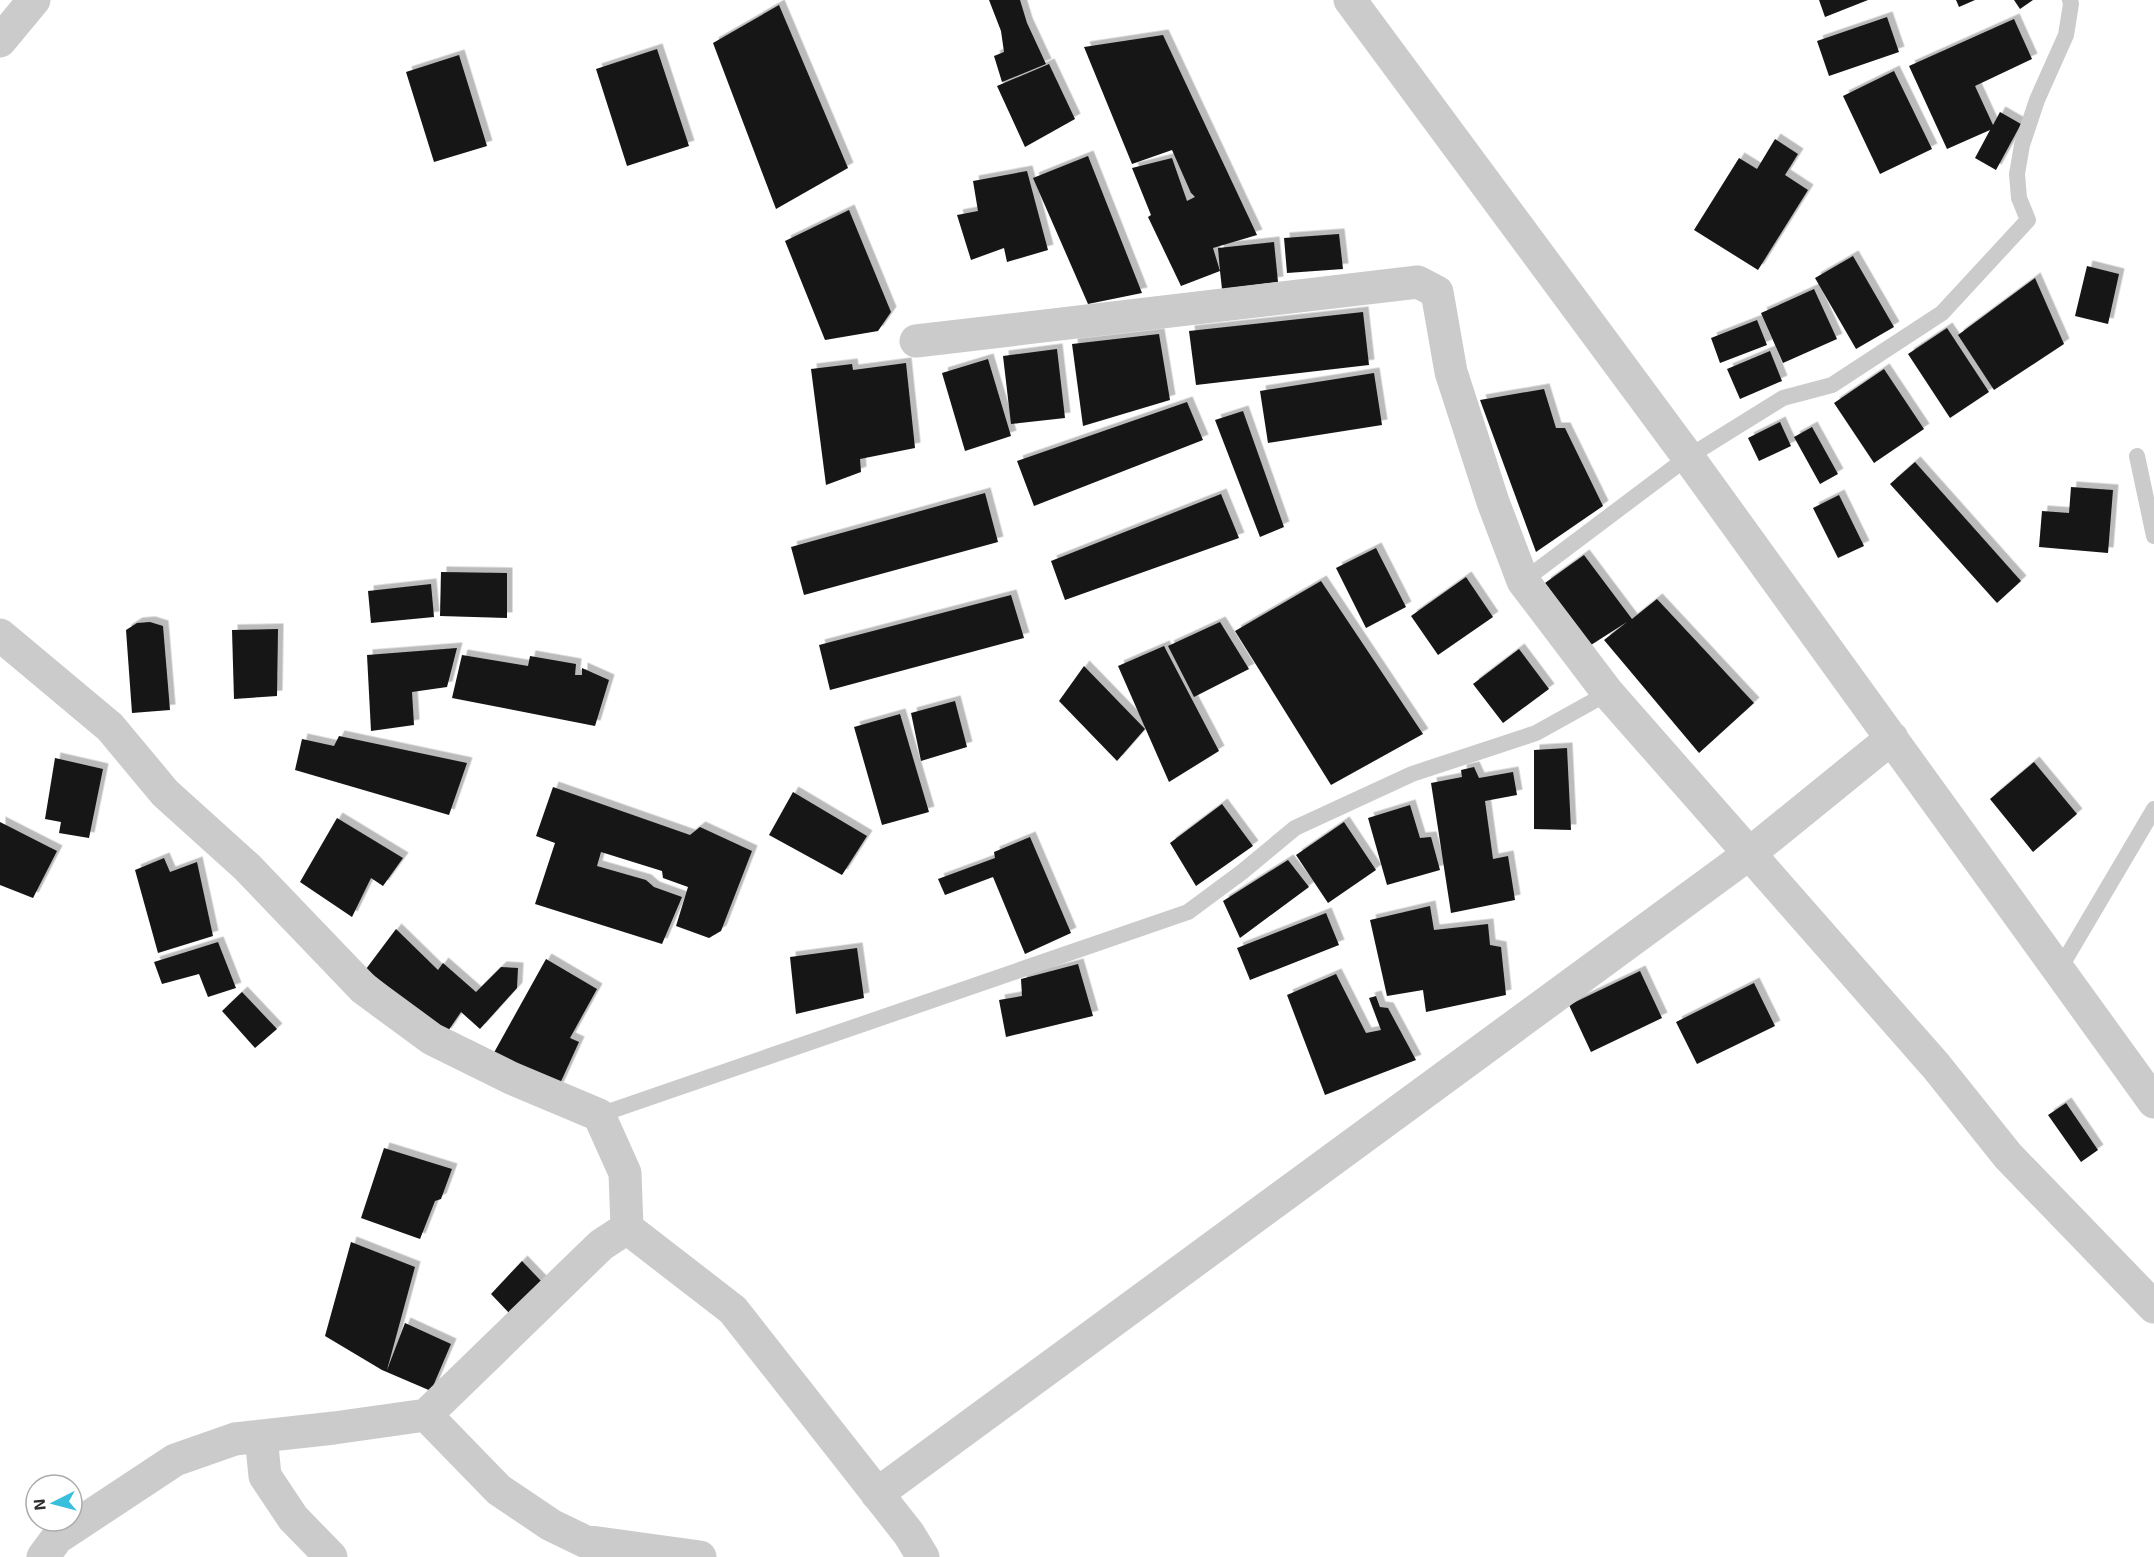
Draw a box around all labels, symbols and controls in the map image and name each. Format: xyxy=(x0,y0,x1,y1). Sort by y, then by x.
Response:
north arrow xyxy=(24,1473,84,1533)
text: N xyxy=(29,1498,49,1511)

